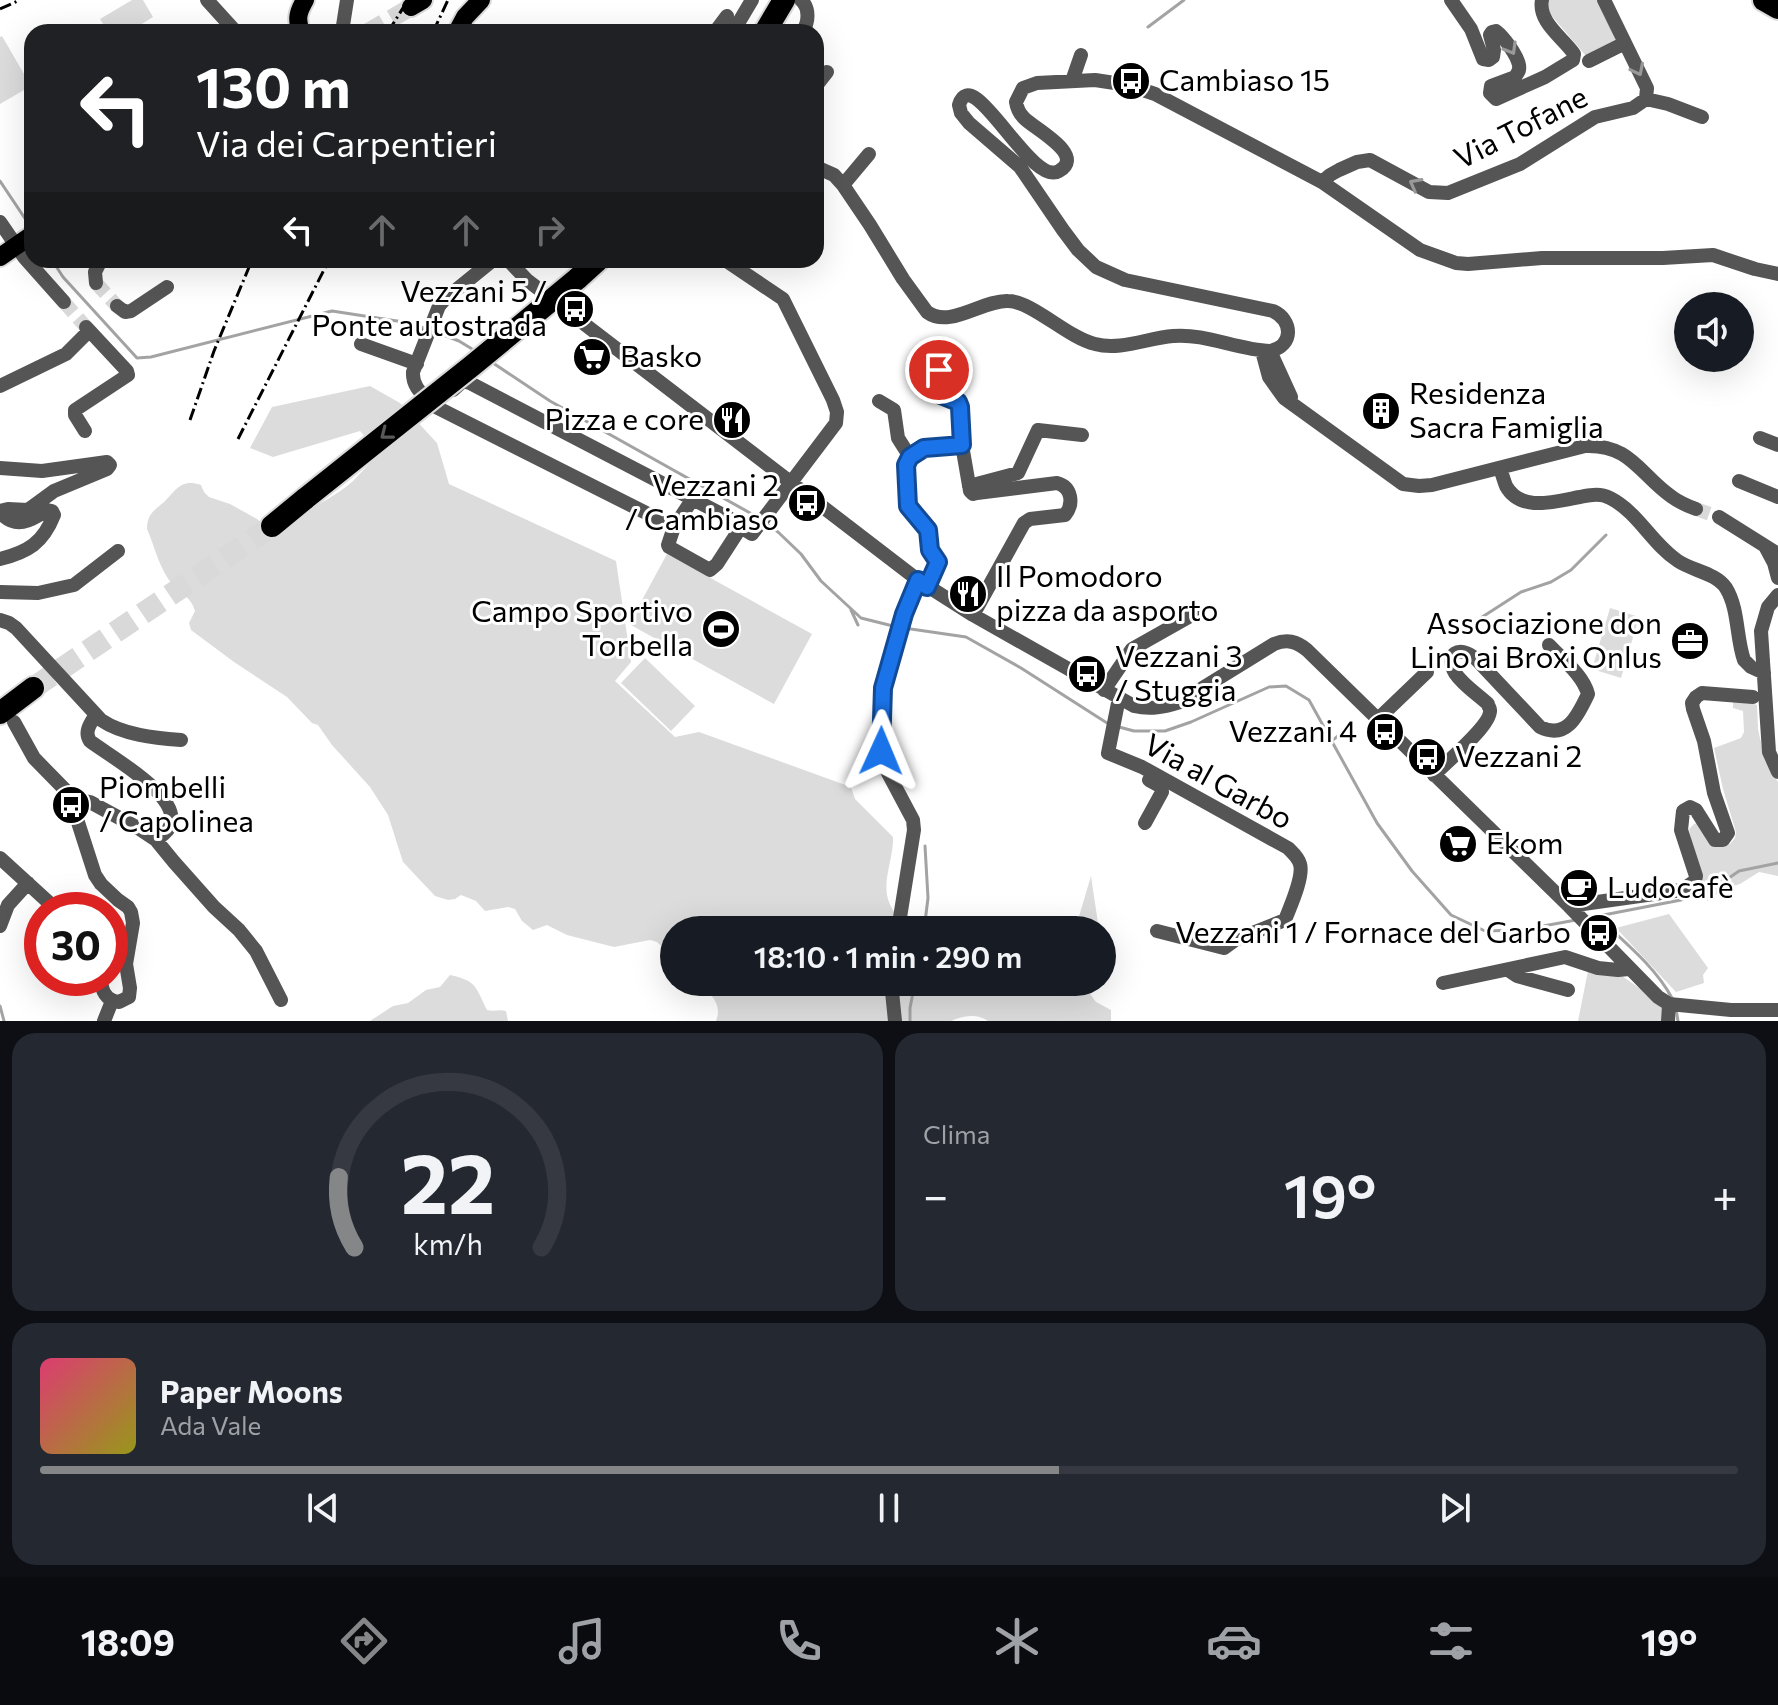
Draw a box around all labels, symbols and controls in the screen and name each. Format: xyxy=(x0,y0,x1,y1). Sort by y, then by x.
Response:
one-way arrow xyxy=(1501,41,1517,55)
text: 130 m xyxy=(196,51,351,120)
icon: left xyxy=(64,56,168,160)
bus stop icon: Cambiaso 15 xyxy=(1110,60,1152,102)
place label: Cambiaso 15 xyxy=(1159,60,1330,97)
one-way arrow xyxy=(1628,62,1643,77)
street label: Via Tofane xyxy=(1447,76,1593,175)
text: Via dei Carpentieri xyxy=(196,120,497,164)
one-way arrow xyxy=(1408,179,1423,194)
icon: left xyxy=(276,208,320,252)
icon: ahead xyxy=(360,208,404,252)
icon: ahead xyxy=(444,208,488,252)
icon: right xyxy=(528,208,572,252)
place label: Vezzani 5 / Ponte autostrada xyxy=(312,271,547,342)
bus stop icon: Vezzani 5 / Ponte autostrada xyxy=(554,288,596,330)
map controls xyxy=(1674,292,1754,372)
button: sound xyxy=(1674,292,1754,372)
supermarket icon: Basko xyxy=(571,336,613,378)
place label: Basko xyxy=(620,336,702,373)
pin xyxy=(905,336,973,404)
icon: arrive xyxy=(917,348,961,392)
place label: Residenza Sacra Famiglia xyxy=(1409,373,1604,444)
building icon: Residenza Sacra Famiglia xyxy=(1360,390,1402,432)
place label: Pizza e core xyxy=(545,399,704,436)
restaurant icon: Pizza e core xyxy=(711,399,753,441)
one-way arrow xyxy=(381,424,395,439)
place label: Vezzani 2 / Cambiaso xyxy=(625,465,779,536)
bus stop icon: Vezzani 2 / Cambiaso xyxy=(786,482,828,524)
place label: Il Pomodoro pizza da asporto xyxy=(996,556,1218,627)
restaurant icon: Il Pomodoro pizza da asporto xyxy=(947,573,989,615)
place label: Campo Sportivo Torbella xyxy=(471,591,693,662)
place label: Associazione don Lino ai Broxi Onlus xyxy=(1410,603,1662,674)
sports icon: Campo Sportivo Torbella xyxy=(700,608,742,650)
office icon: Associazione don Lino ai Broxi Onlus xyxy=(1669,620,1711,662)
place label: Vezzani 3 / Stuggia xyxy=(1115,636,1243,707)
bus stop icon: Vezzani 3 / Stuggia xyxy=(1066,653,1108,695)
position arrow xyxy=(839,709,923,793)
place label: Vezzani 4 xyxy=(1229,711,1357,748)
bus stop icon: Vezzani 4 xyxy=(1364,711,1406,753)
street label: Via al Garbo xyxy=(1138,724,1300,836)
bus stop icon: Vezzani 2 xyxy=(1406,736,1448,778)
place label: Vezzani 2 xyxy=(1455,736,1582,773)
place label: Piombelli / Capolinea xyxy=(99,767,254,838)
bus stop icon: Piombelli / Capolinea xyxy=(50,784,92,826)
supermarket icon: Ekom xyxy=(1437,823,1479,865)
place label: Ekom xyxy=(1486,823,1563,860)
cafe icon: Ludocafè xyxy=(1558,867,1600,909)
place label: Ludocafè xyxy=(1607,867,1734,904)
speed limit sign: 30 xyxy=(24,892,128,996)
place label: Vezzani 1 / Fornace del Garbo xyxy=(1175,912,1571,949)
bus stop icon: Vezzani 1 / Fornace del Garbo xyxy=(1578,912,1620,954)
text: 18:10 · 1 min · 290 m xyxy=(754,937,1022,974)
text: Clima xyxy=(923,1118,990,1149)
text: 22 xyxy=(400,1129,495,1231)
text: 19° xyxy=(1284,1157,1376,1230)
text: − xyxy=(923,1167,948,1221)
text: + xyxy=(1712,1167,1738,1221)
text: km/h xyxy=(413,1226,482,1261)
text: Paper Moons xyxy=(160,1372,343,1409)
text: Ada Vale xyxy=(160,1409,261,1440)
icon: previous xyxy=(301,1486,345,1530)
icon: pause xyxy=(867,1486,911,1530)
icon: next xyxy=(1433,1486,1477,1530)
icon: directions xyxy=(336,1613,392,1669)
icon: music xyxy=(554,1613,610,1669)
icon: phone xyxy=(771,1613,827,1669)
icon: climate xyxy=(989,1613,1045,1669)
icon: car xyxy=(1206,1613,1262,1669)
icon: filters xyxy=(1423,1613,1479,1669)
text: 18:09 xyxy=(81,1619,175,1663)
text: 19° xyxy=(1641,1619,1697,1663)

